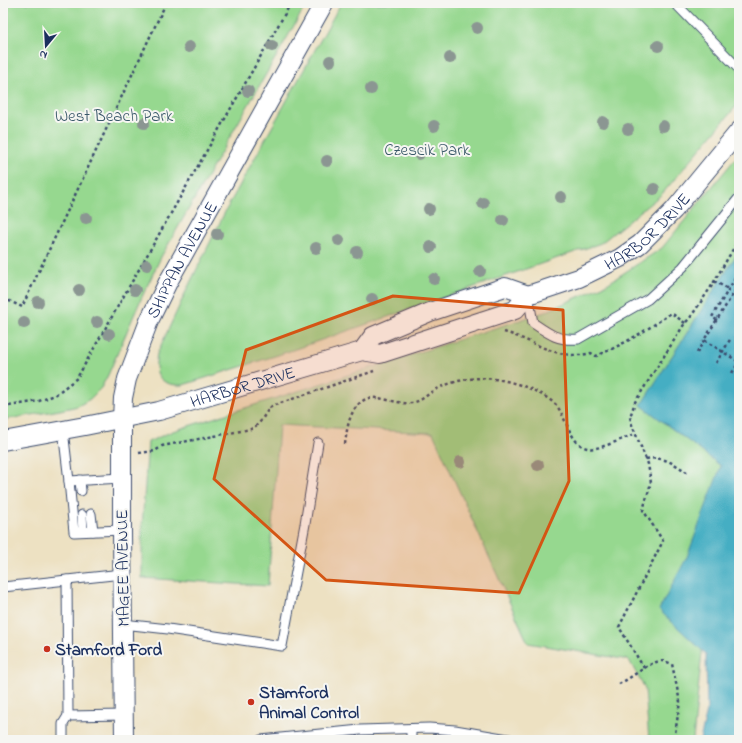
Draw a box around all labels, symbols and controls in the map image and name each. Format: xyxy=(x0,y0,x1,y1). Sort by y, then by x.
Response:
north arrow xyxy=(26,26,66,66)
text: N xyxy=(37,46,49,63)
park label: West Beach Park xyxy=(55,104,174,129)
park label: Czescik Park xyxy=(384,138,470,163)
street label: HARBOR DRIVE xyxy=(601,188,697,278)
street label: SHIPPAN AVENUE xyxy=(141,197,225,323)
street label: HARBOR DRIVE xyxy=(188,360,298,415)
street label: MAGEE AVENUE xyxy=(110,509,137,627)
place label: Stamford Ford xyxy=(55,638,162,663)
marker: Stamford Ford xyxy=(42,644,52,654)
place label: Stamford Animal Control xyxy=(259,681,359,726)
marker: Stamford Animal Control xyxy=(246,697,256,707)

